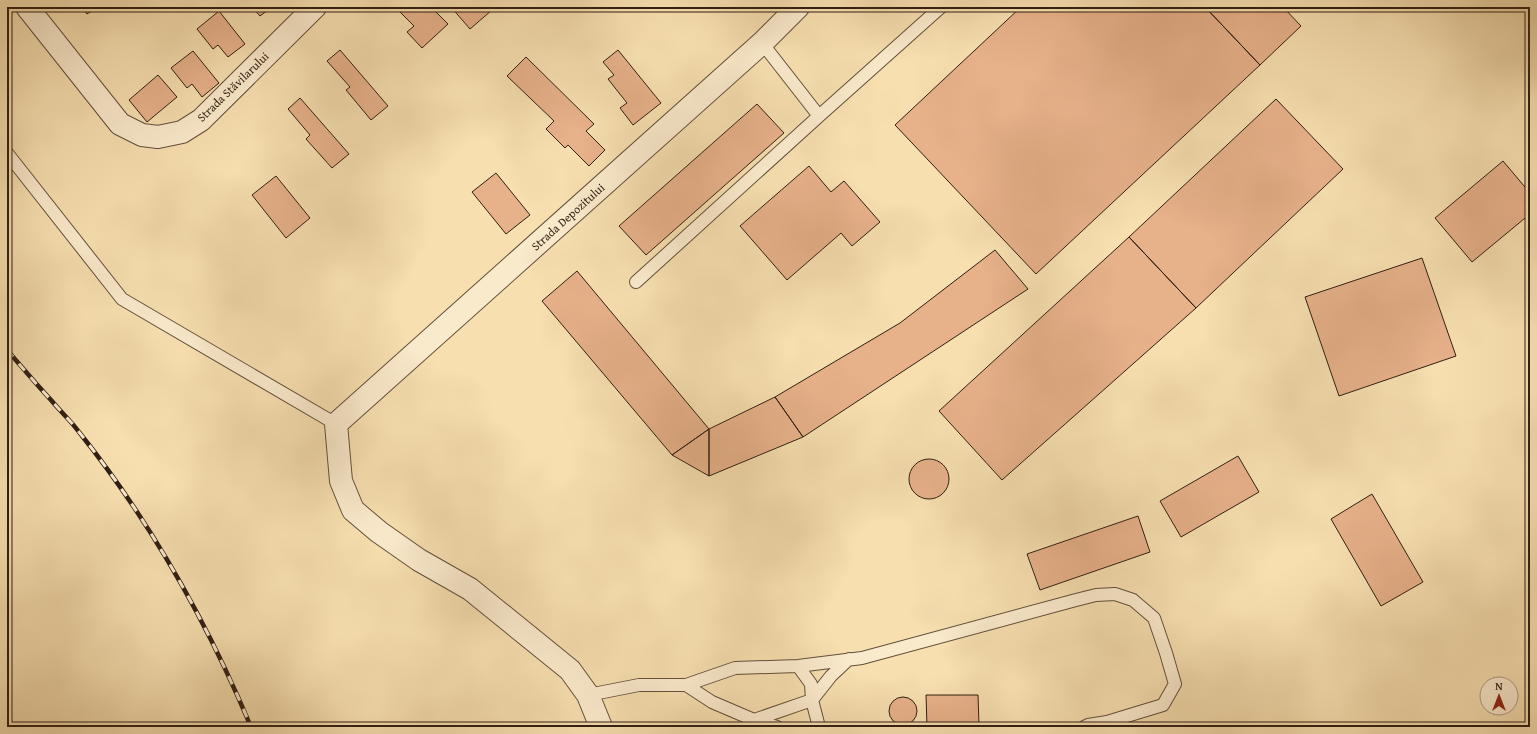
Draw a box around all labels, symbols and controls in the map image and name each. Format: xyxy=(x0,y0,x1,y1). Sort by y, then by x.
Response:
street label: Strada Stăvilarului xyxy=(193,47,273,125)
street label: Strada Depozitului xyxy=(527,179,609,254)
north arrow xyxy=(1479,676,1519,716)
text: N xyxy=(1495,678,1503,694)

